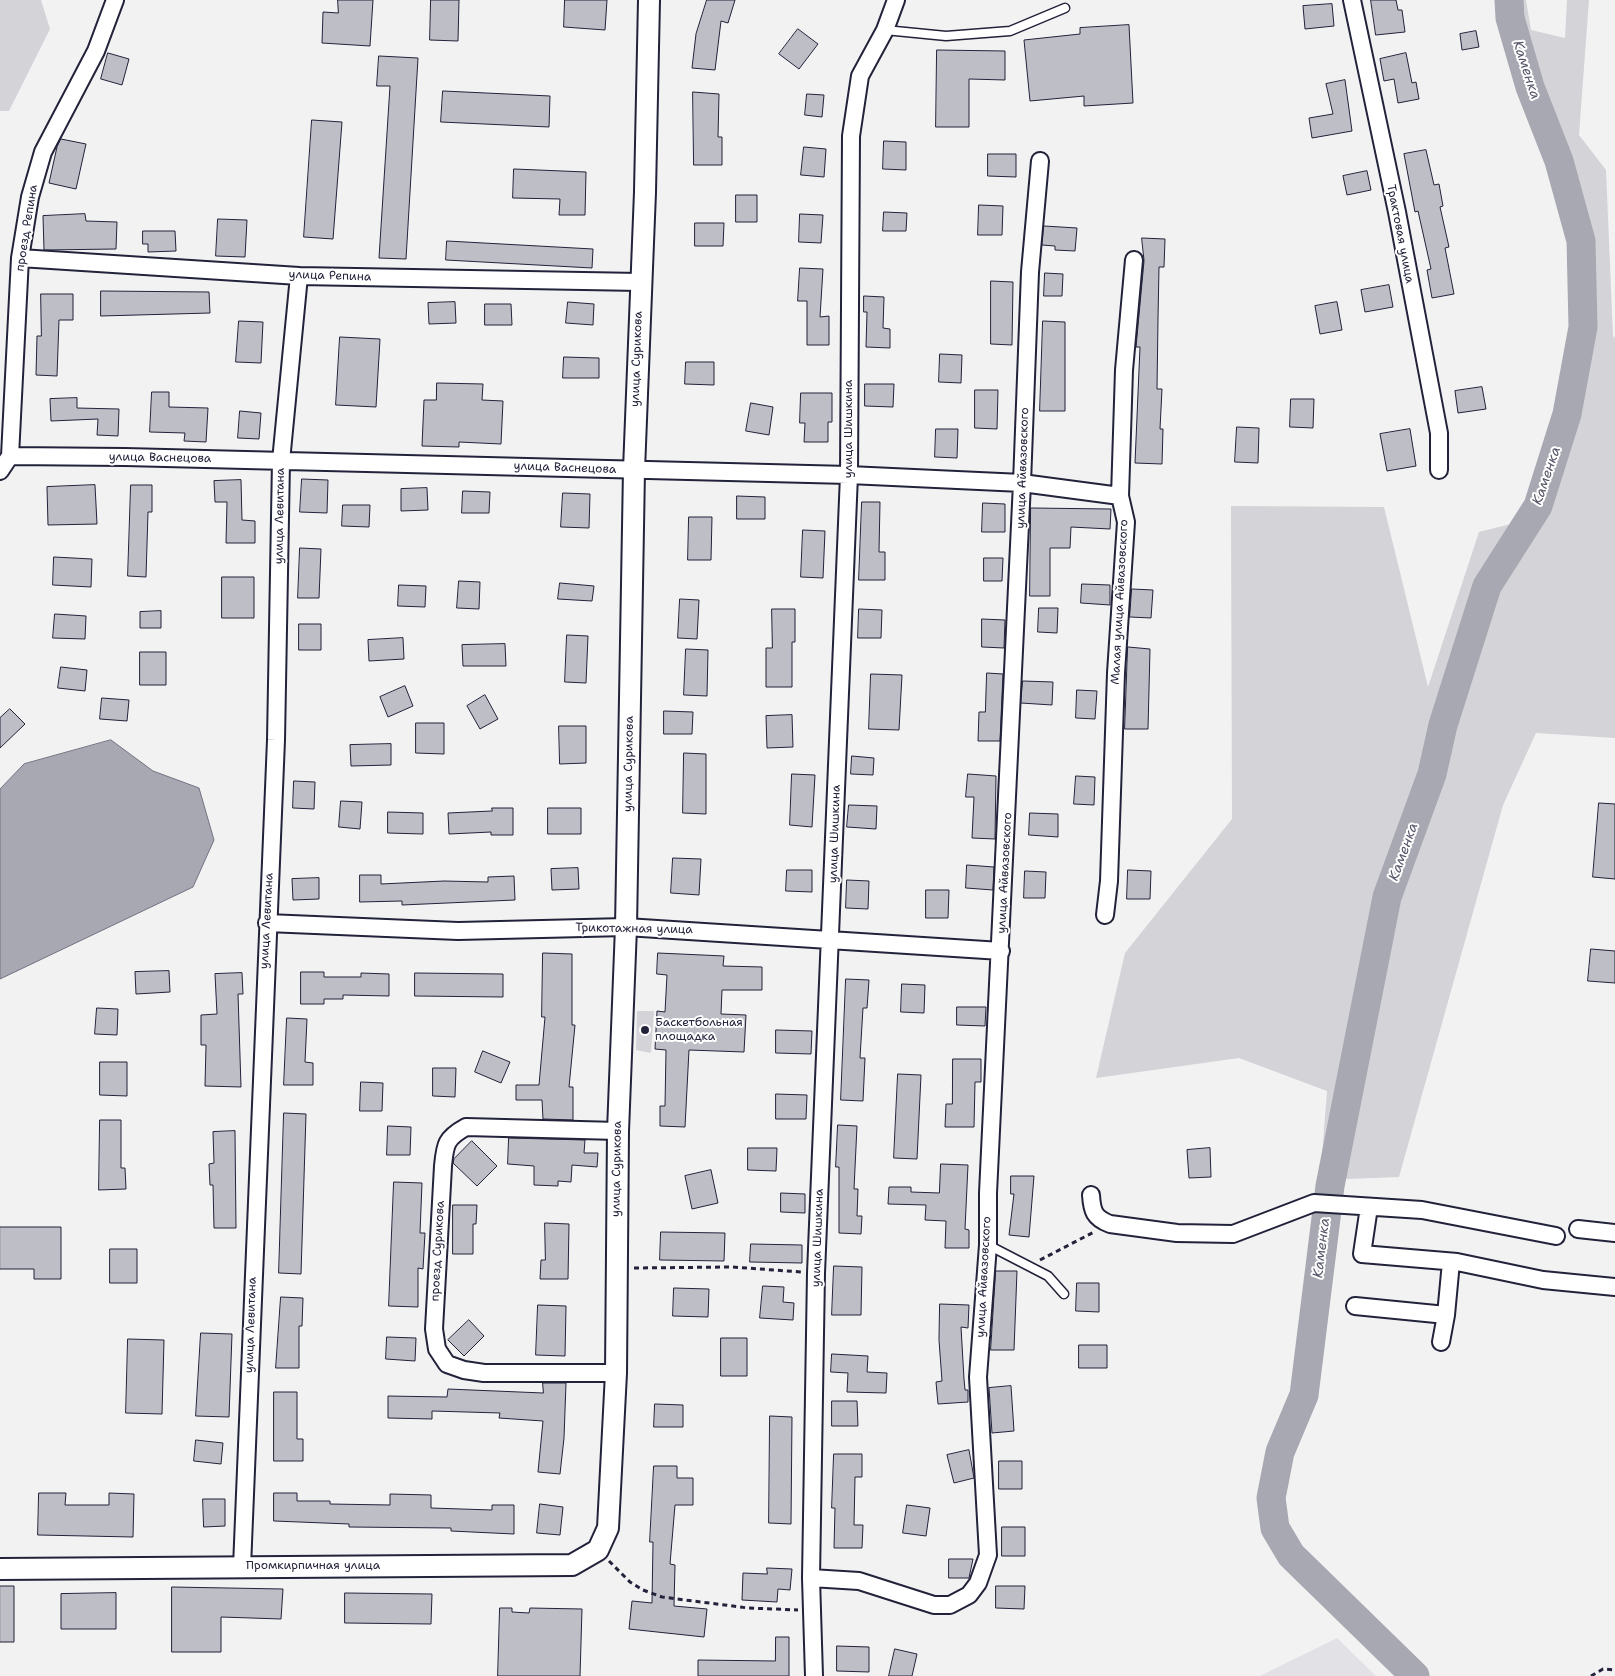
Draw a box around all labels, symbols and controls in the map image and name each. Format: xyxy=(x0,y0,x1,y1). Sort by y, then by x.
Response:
water label: Каменка xyxy=(1509,39,1543,101)
street label: Трактовая улица xyxy=(1383,183,1417,285)
street label: проезд Репина xyxy=(13,184,41,272)
street label: улица Репина xyxy=(288,267,372,285)
street label: улица Сурикова xyxy=(628,311,646,407)
street label: улица Шишкина xyxy=(842,380,856,478)
street label: улица Айвазовского xyxy=(1014,407,1032,529)
water label: Каменка xyxy=(1529,445,1565,507)
street label: улица Васнецова xyxy=(109,450,211,466)
street label: улица Васнецова xyxy=(513,459,617,477)
street label: улица Левитана xyxy=(272,468,288,564)
street label: Малая улица Айвазовского xyxy=(1108,519,1132,685)
street label: улица Сурикова xyxy=(621,716,637,812)
street label: улица Шишкина xyxy=(826,785,844,883)
street label: улица Айвазовского xyxy=(995,812,1015,934)
water label: Каменка xyxy=(1386,821,1422,883)
street label: улица Левитана xyxy=(257,873,277,969)
street label: Трикотажная улица xyxy=(575,921,693,937)
place label: Баскетбольная площадка xyxy=(655,1016,743,1044)
marker: Баскетбольная площадка xyxy=(639,1024,651,1036)
street label: улица Сурикова xyxy=(609,1121,625,1217)
street label: улица Шишкина xyxy=(809,1189,827,1287)
street label: проезд Сурикова xyxy=(428,1200,448,1302)
street label: улица Айвазовского xyxy=(974,1216,994,1338)
water label: Каменка xyxy=(1310,1217,1334,1279)
street label: улица Левитана xyxy=(242,1277,260,1373)
street label: Промкирпичная улица xyxy=(246,1559,380,1573)

